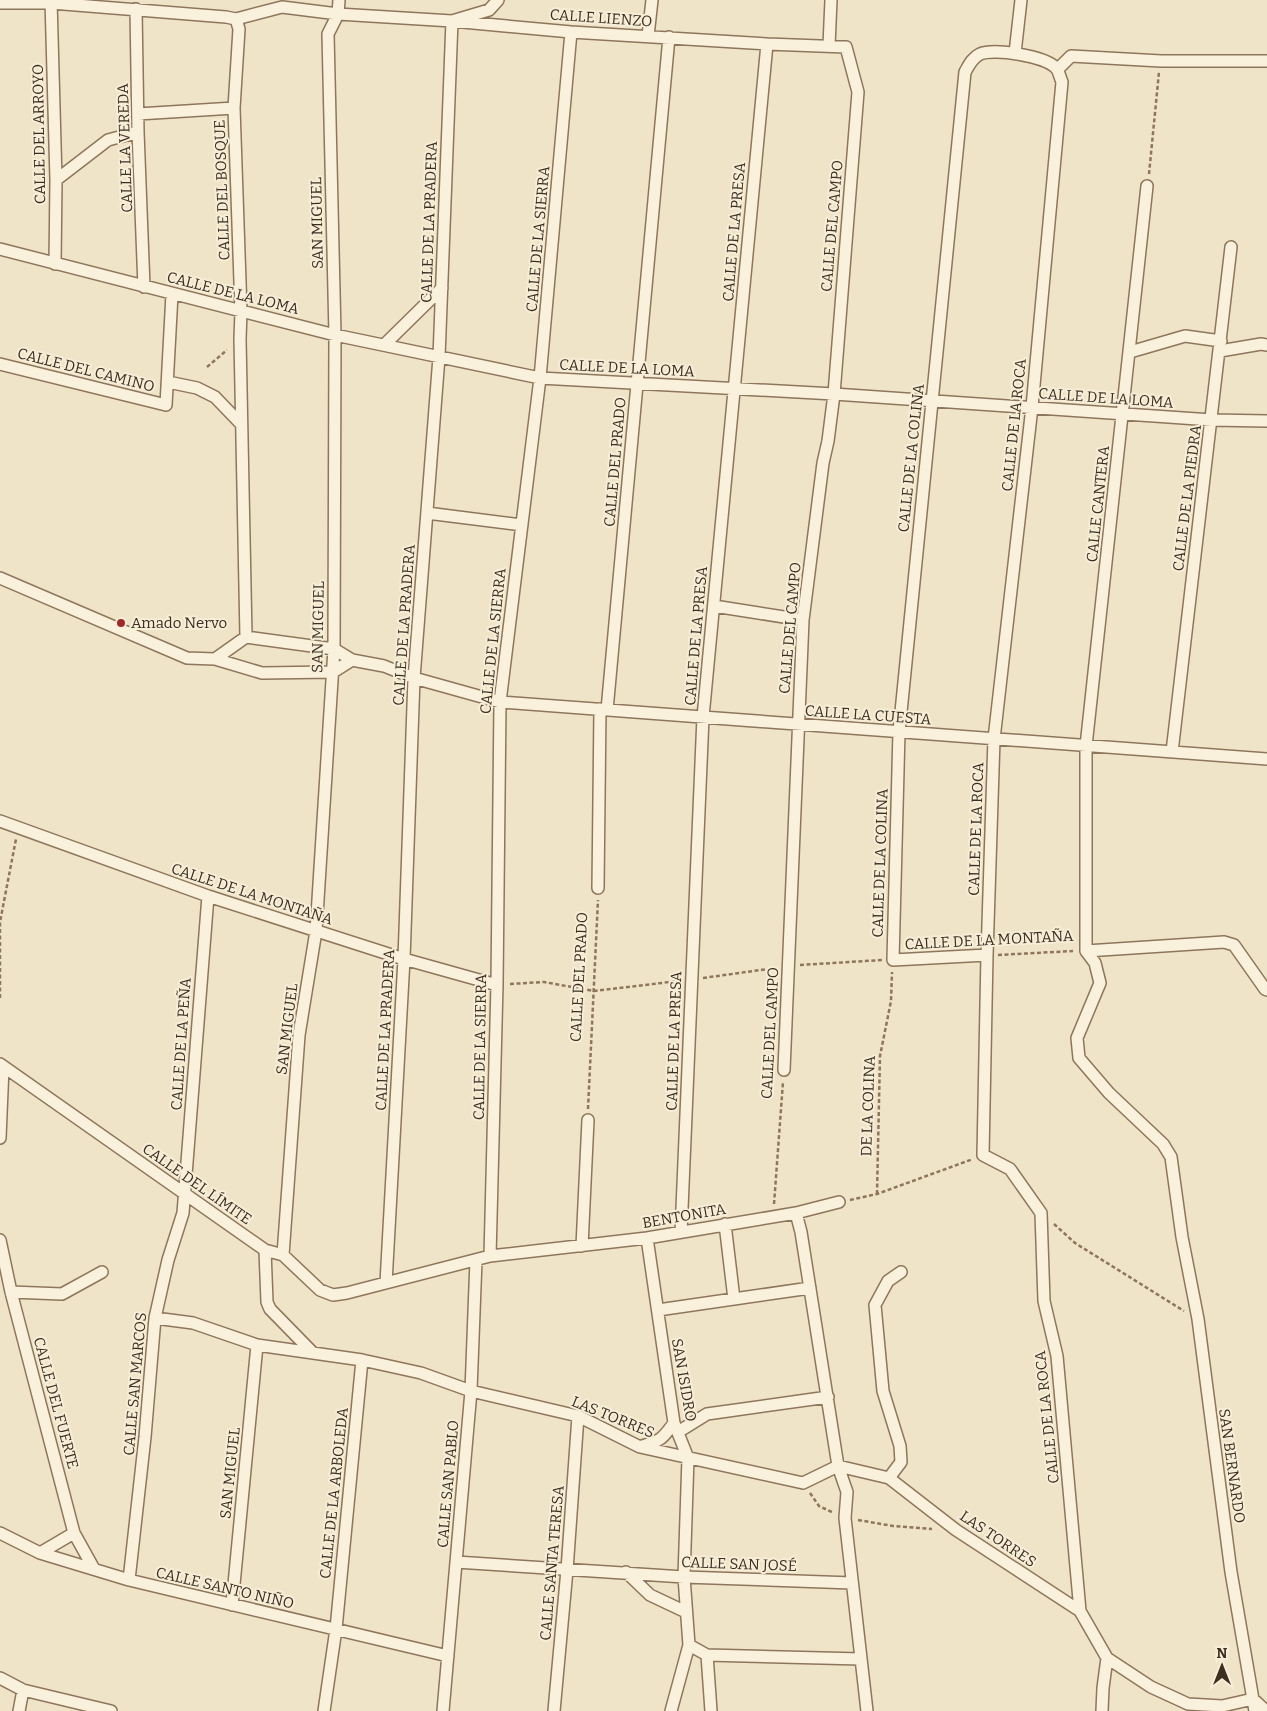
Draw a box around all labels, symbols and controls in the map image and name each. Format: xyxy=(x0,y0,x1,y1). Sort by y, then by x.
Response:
street label: CALLE LIENZO xyxy=(549,5,653,31)
street label: CALLE DEL ARROYO xyxy=(29,64,49,204)
street label: CALLE LA VEREDA xyxy=(114,83,136,213)
street label: CALLE DEL BOSQUE xyxy=(211,119,233,261)
street label: CALLE DE LA PRADERA xyxy=(417,140,441,303)
street label: CALLE DEL CAMPO xyxy=(817,159,847,293)
street label: CALLE DE LA PRESA xyxy=(719,161,749,302)
street label: CALLE DE LA SIERRA xyxy=(523,165,553,313)
street label: SAN MIGUEL xyxy=(307,177,327,269)
street label: CALLE DE LA LOMA xyxy=(165,268,301,318)
street label: CALLE DEL CAMINO xyxy=(16,344,156,396)
street label: CALLE DE LA LOMA xyxy=(559,355,695,381)
street label: CALLE DE LA ROCA xyxy=(998,357,1030,492)
street label: CALLE DE LA COLINA xyxy=(894,383,928,533)
street label: CALLE DE LA LOMA xyxy=(1038,384,1175,412)
street label: CALLE DEL PRADO xyxy=(600,396,630,528)
street label: CALLE DE LA PIEDRA xyxy=(1169,423,1205,572)
street label: CALLE CANTERA xyxy=(1083,444,1113,563)
street label: CALLE DE LA PRADERA xyxy=(389,543,419,706)
street label: CALLE DEL CAMPO xyxy=(775,561,805,695)
street label: CALLE DE LA PRESA xyxy=(681,565,711,706)
street label: CALLE DE LA SIERRA xyxy=(476,567,510,715)
street label: SAN MIGUEL xyxy=(308,581,328,673)
place label: Amado Nervo xyxy=(131,614,227,632)
marker: Amado Nervo xyxy=(115,617,127,629)
street label: CALLE LA CUESTA xyxy=(804,702,932,728)
street label: CALLE DE LA ROCA xyxy=(965,762,987,896)
street label: CALLE DE LA COLINA xyxy=(868,788,892,938)
street label: CALLE DE LA MONTAÑA xyxy=(169,859,335,929)
street label: CALLE DEL PRADO xyxy=(567,912,591,1042)
street label: CALLE DE LA MONTAÑA xyxy=(904,927,1074,953)
street label: CALLE DE LA PRADERA xyxy=(372,948,398,1111)
street label: CALLE DEL CAMPO xyxy=(758,966,782,1100)
street label: CALLE DE LA PRESA xyxy=(663,970,685,1111)
street label: CALLE DE LA SIERRA xyxy=(470,973,490,1120)
street label: CALLE DE LA PEÑA xyxy=(167,977,195,1111)
street label: SAN MIGUEL xyxy=(272,982,302,1076)
street label: DE LA COLINA xyxy=(857,1055,879,1157)
street label: CALLE DEL LÍMITE xyxy=(139,1140,255,1228)
street label: BENTONITA xyxy=(641,1200,728,1232)
street label: CALLE SAN MARCOS xyxy=(120,1312,150,1456)
street label: CALLE DEL FUERTE xyxy=(30,1335,82,1471)
street label: SAN ISIDRO xyxy=(668,1337,700,1423)
street label: CALLE DE LA ROCA xyxy=(1031,1349,1063,1484)
street label: LAS TORRES xyxy=(569,1392,657,1442)
street label: CALLE DE LA ARBOLEDA xyxy=(316,1406,352,1580)
street label: SAN BERNARDO xyxy=(1215,1408,1249,1524)
street label: CALLE SAN PABLO xyxy=(433,1419,463,1549)
street label: SAN MIGUEL xyxy=(216,1426,244,1520)
street label: CALLE SANTA TERESA xyxy=(536,1484,568,1641)
street label: LAS TORRES xyxy=(957,1507,1039,1571)
street label: CALLE SAN JOSÉ xyxy=(681,1553,797,1575)
street label: CALLE SANTO NIÑO xyxy=(154,1563,296,1613)
north arrow xyxy=(1197,1641,1247,1691)
text: N xyxy=(1217,1645,1228,1662)

